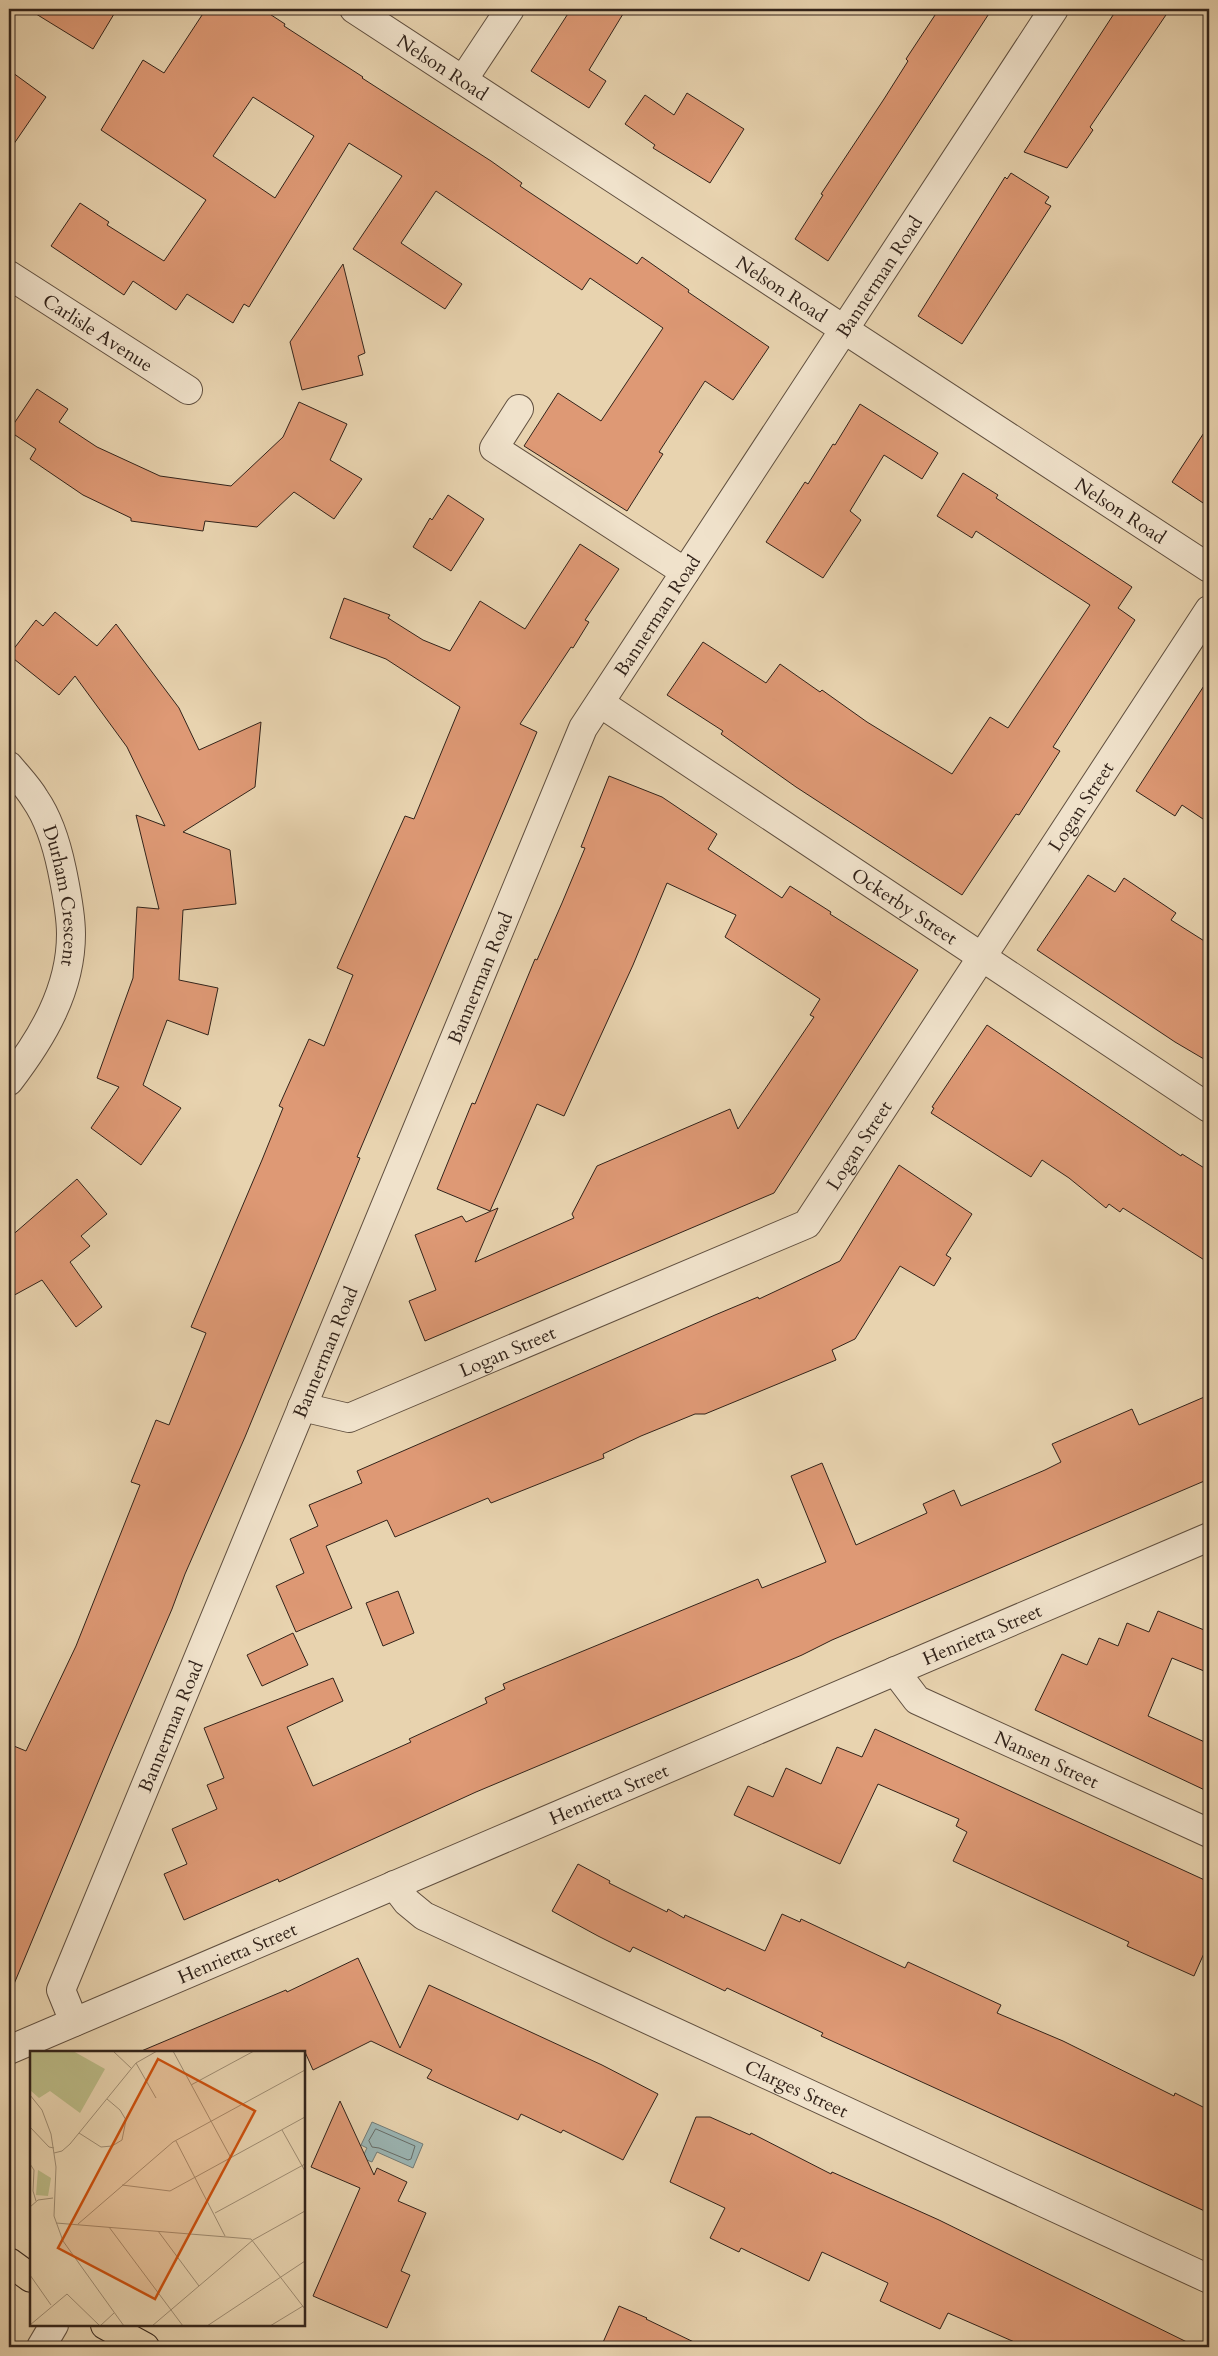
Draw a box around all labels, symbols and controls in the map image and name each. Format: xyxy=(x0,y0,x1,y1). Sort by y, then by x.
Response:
street label: Nelson Road xyxy=(392,28,493,107)
street label: Bannerman Road xyxy=(830,211,929,343)
street label: Nelson Road xyxy=(730,250,832,329)
street label: Carlisle Avenue xyxy=(37,288,158,378)
street label: Nelson Road xyxy=(1069,472,1171,550)
street label: Bannerman Road xyxy=(608,550,707,682)
street label: Logan Street xyxy=(1042,757,1120,857)
street label: Durham Crescent xyxy=(36,822,83,968)
street label: Ockerby Street xyxy=(846,862,962,951)
street label: Bannerman Road xyxy=(442,908,519,1048)
street label: Logan Street xyxy=(821,1096,898,1196)
street label: Bannerman Road xyxy=(287,1283,365,1422)
street label: Logan Street xyxy=(455,1320,560,1384)
street label: Henrietta Street xyxy=(919,1598,1046,1672)
street label: Bannerman Road xyxy=(132,1657,210,1796)
street label: Nansen Street xyxy=(990,1725,1103,1795)
street label: Henrietta Street xyxy=(545,1758,673,1832)
street label: Henrietta Street xyxy=(174,1916,301,1990)
inset map xyxy=(30,2051,305,2326)
street label: Clarges Street xyxy=(740,2054,852,2124)

